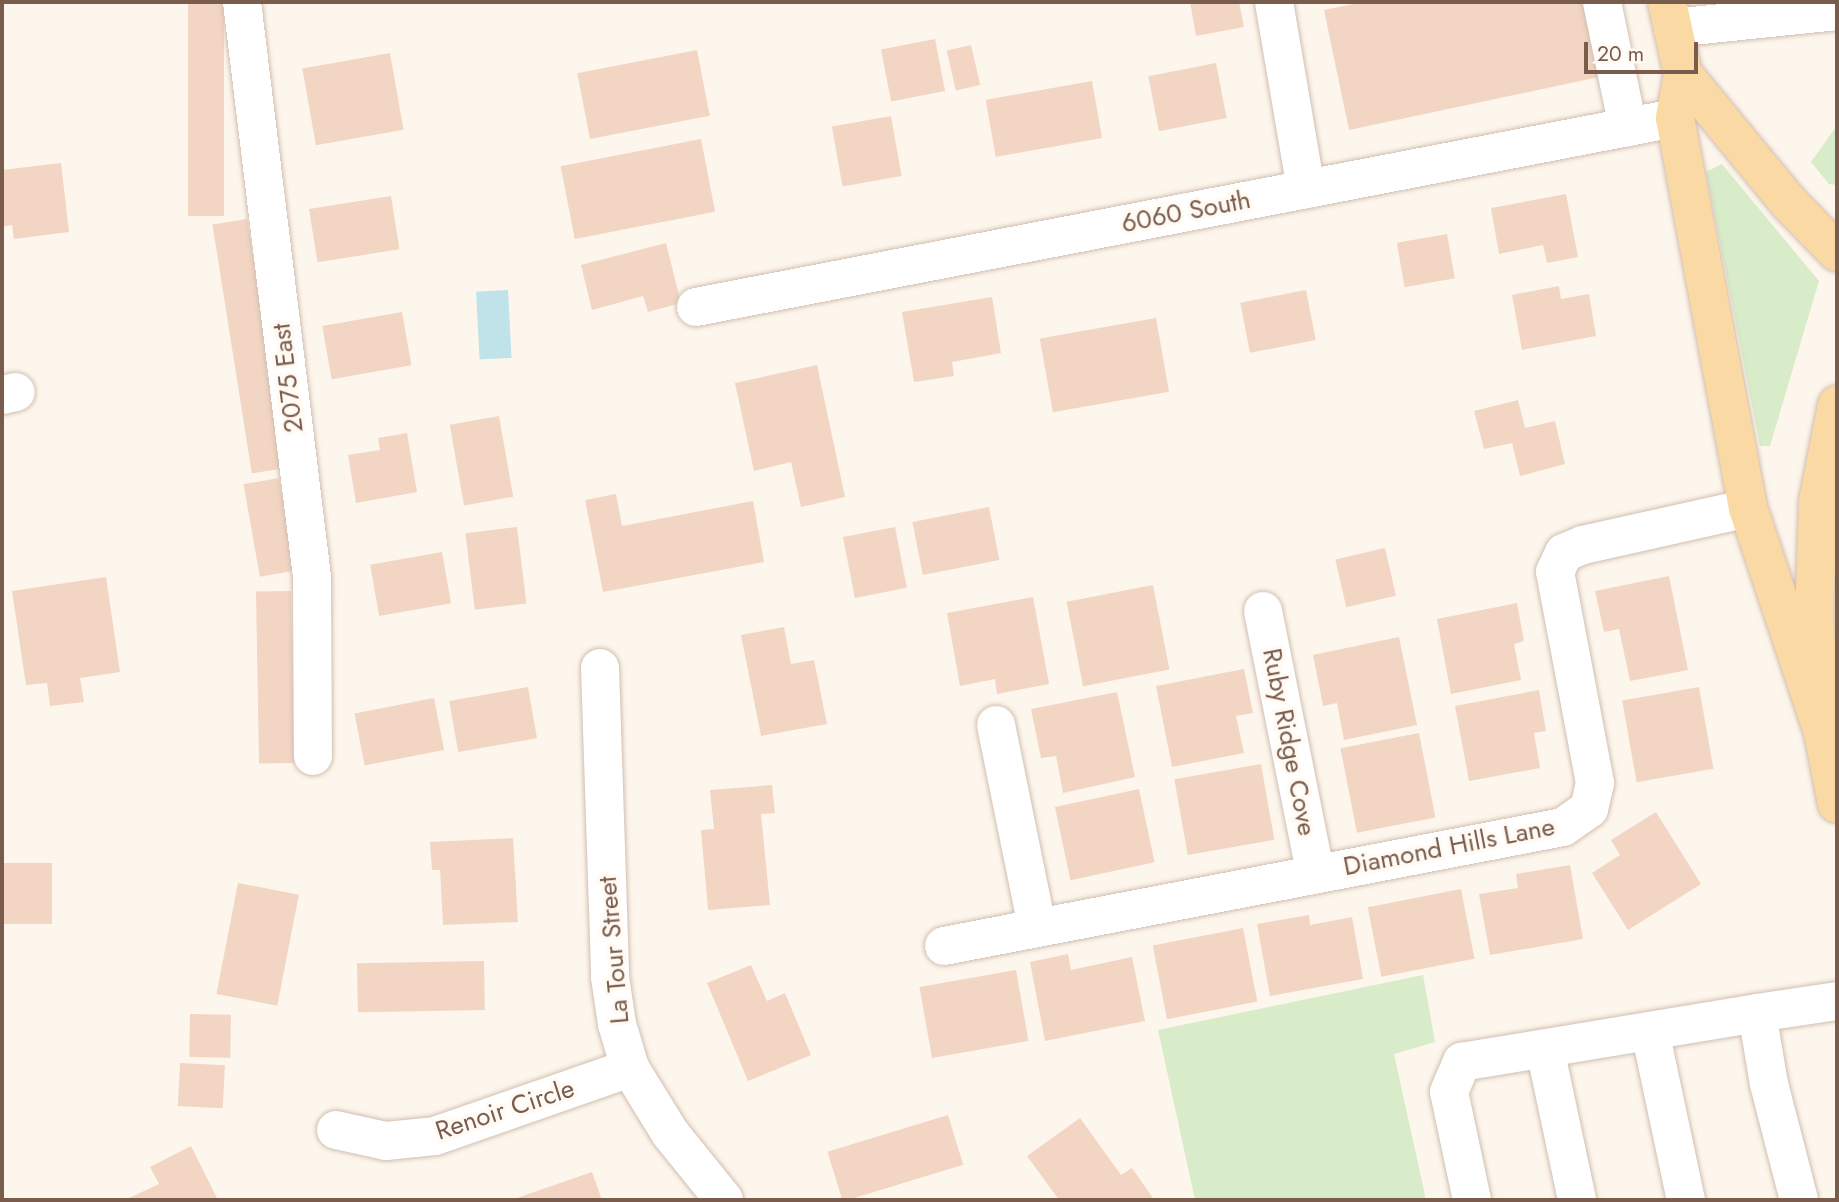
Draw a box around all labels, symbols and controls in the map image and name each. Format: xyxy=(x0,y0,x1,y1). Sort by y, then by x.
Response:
scale bar xyxy=(1587,28,1701,72)
text: 20 m xyxy=(1597,39,1644,69)
street label: 6060 South xyxy=(1119,184,1253,240)
street label: 2075 East xyxy=(266,321,310,435)
street label: Ruby Ridge Cove xyxy=(1256,646,1322,838)
street label: Diamond Hills Lane xyxy=(1341,811,1557,883)
street label: La Tour Street xyxy=(592,875,636,1025)
street label: Renoir Circle xyxy=(432,1073,578,1147)

